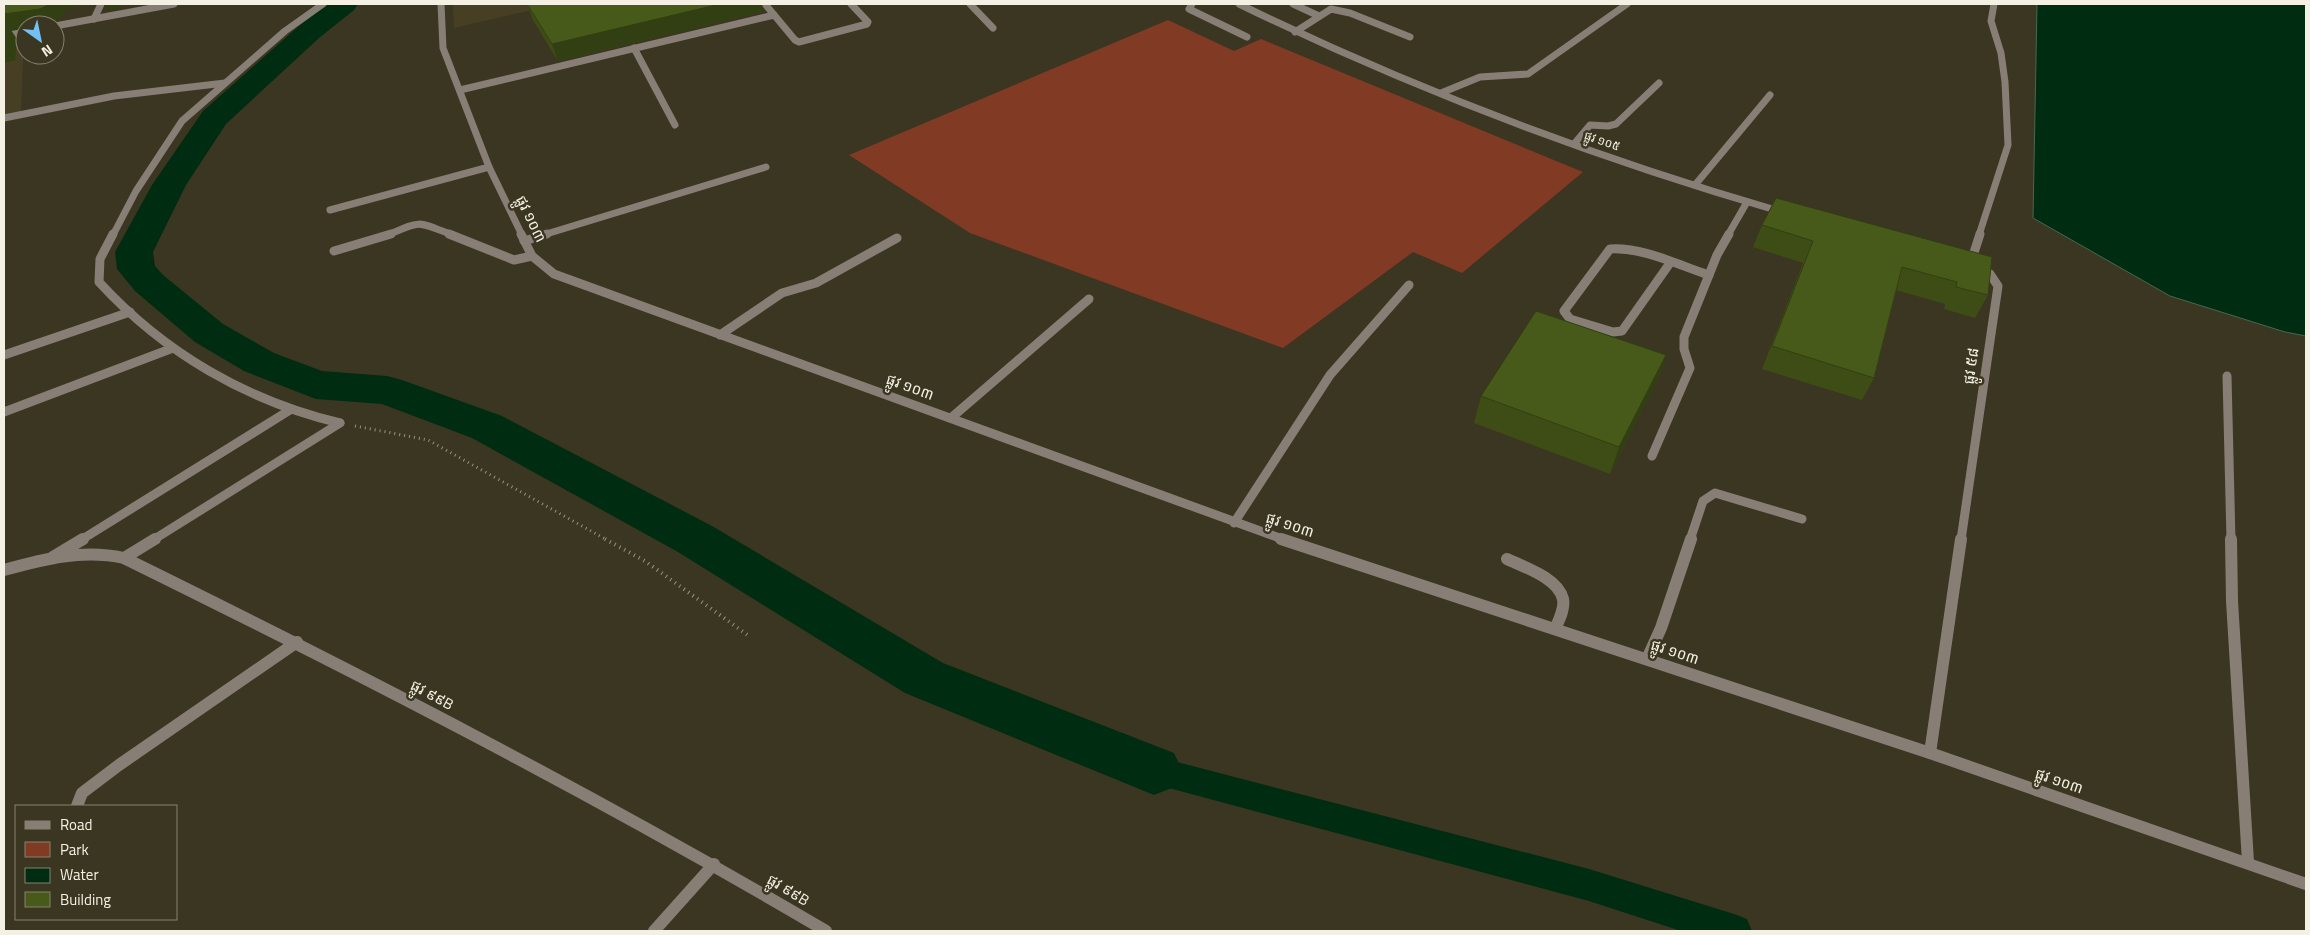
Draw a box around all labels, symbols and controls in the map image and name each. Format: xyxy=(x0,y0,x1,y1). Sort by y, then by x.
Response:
north arrow xyxy=(15,15,65,65)
text: N xyxy=(38,40,57,63)
street label: ផ្លូវ ១០៥ xyxy=(1581,126,1623,157)
street label: ផ្លូវ ១០៣ xyxy=(508,191,553,247)
street label: ផ្លូវ ៥៨ xyxy=(1957,346,1987,386)
street label: ផ្លូវ ១០៣ xyxy=(882,367,937,408)
street label: ផ្លូវ ១០៣ xyxy=(1262,506,1317,545)
street label: ផ្លូវ ១០៣ xyxy=(1647,633,1702,672)
street label: ផ្លូវ ៩៩B xyxy=(405,674,458,718)
street label: ផ្លូវ ១០៣ xyxy=(2031,762,2086,802)
legend xyxy=(15,805,178,920)
text: Road xyxy=(60,813,92,836)
text: Park xyxy=(60,838,89,861)
text: Water xyxy=(60,863,99,886)
street label: ផ្លូវ ៩៩B xyxy=(761,868,814,913)
text: Building xyxy=(60,888,111,911)

